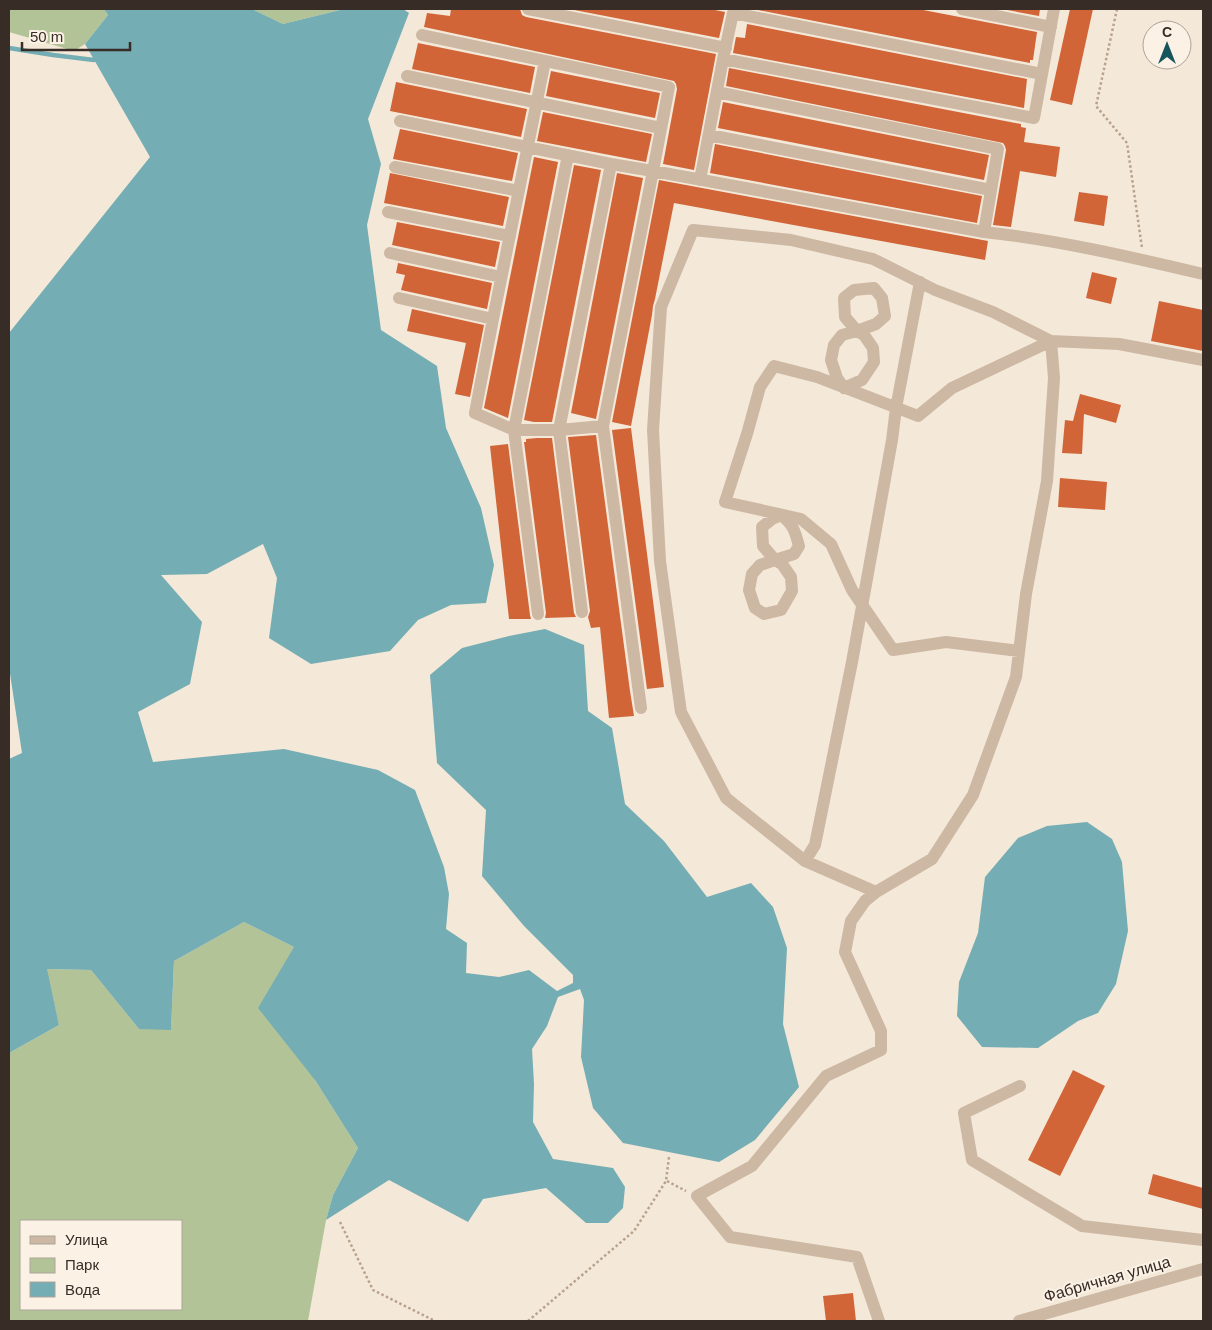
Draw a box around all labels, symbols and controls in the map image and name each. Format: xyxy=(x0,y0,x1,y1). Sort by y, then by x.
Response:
scale bar xyxy=(22,20,130,52)
north arrow xyxy=(1142,20,1192,70)
text: С xyxy=(1162,24,1172,40)
text: 50 m xyxy=(30,28,63,45)
legend xyxy=(20,1220,182,1310)
text: Улица xyxy=(65,1231,108,1248)
street label: Фабричная улица xyxy=(1042,1253,1173,1305)
text: Парк xyxy=(65,1256,99,1273)
text: Вода xyxy=(65,1281,101,1298)

